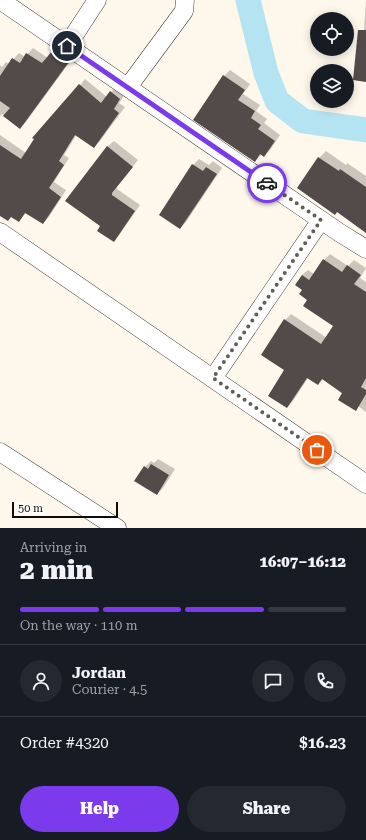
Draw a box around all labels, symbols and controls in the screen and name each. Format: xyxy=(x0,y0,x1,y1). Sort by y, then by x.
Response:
map controls xyxy=(310,12,354,108)
button: locate xyxy=(310,12,354,56)
pin xyxy=(50,29,84,63)
icon: home xyxy=(56,35,78,57)
button: layers xyxy=(310,64,354,108)
courier xyxy=(247,163,287,203)
icon: car xyxy=(256,172,278,194)
pin xyxy=(300,433,334,467)
icon: bag xyxy=(306,439,328,461)
scale bar xyxy=(12,500,118,519)
text: 50 m xyxy=(18,502,43,515)
text: Arriving in xyxy=(20,540,87,555)
text: 16:07–16:12 xyxy=(260,553,346,571)
text: 2 min xyxy=(20,555,93,585)
text: On the way · 110 m xyxy=(20,618,137,633)
button: person xyxy=(20,660,62,702)
button: chat xyxy=(252,660,294,702)
button: phone xyxy=(304,660,346,702)
text: Jordan xyxy=(72,664,126,682)
text: Courier · 4.5 xyxy=(72,682,147,697)
text: Order #4320 xyxy=(20,734,109,752)
text: $16.23 xyxy=(299,734,346,752)
button: Help xyxy=(20,786,179,832)
button: Share xyxy=(187,786,346,832)

